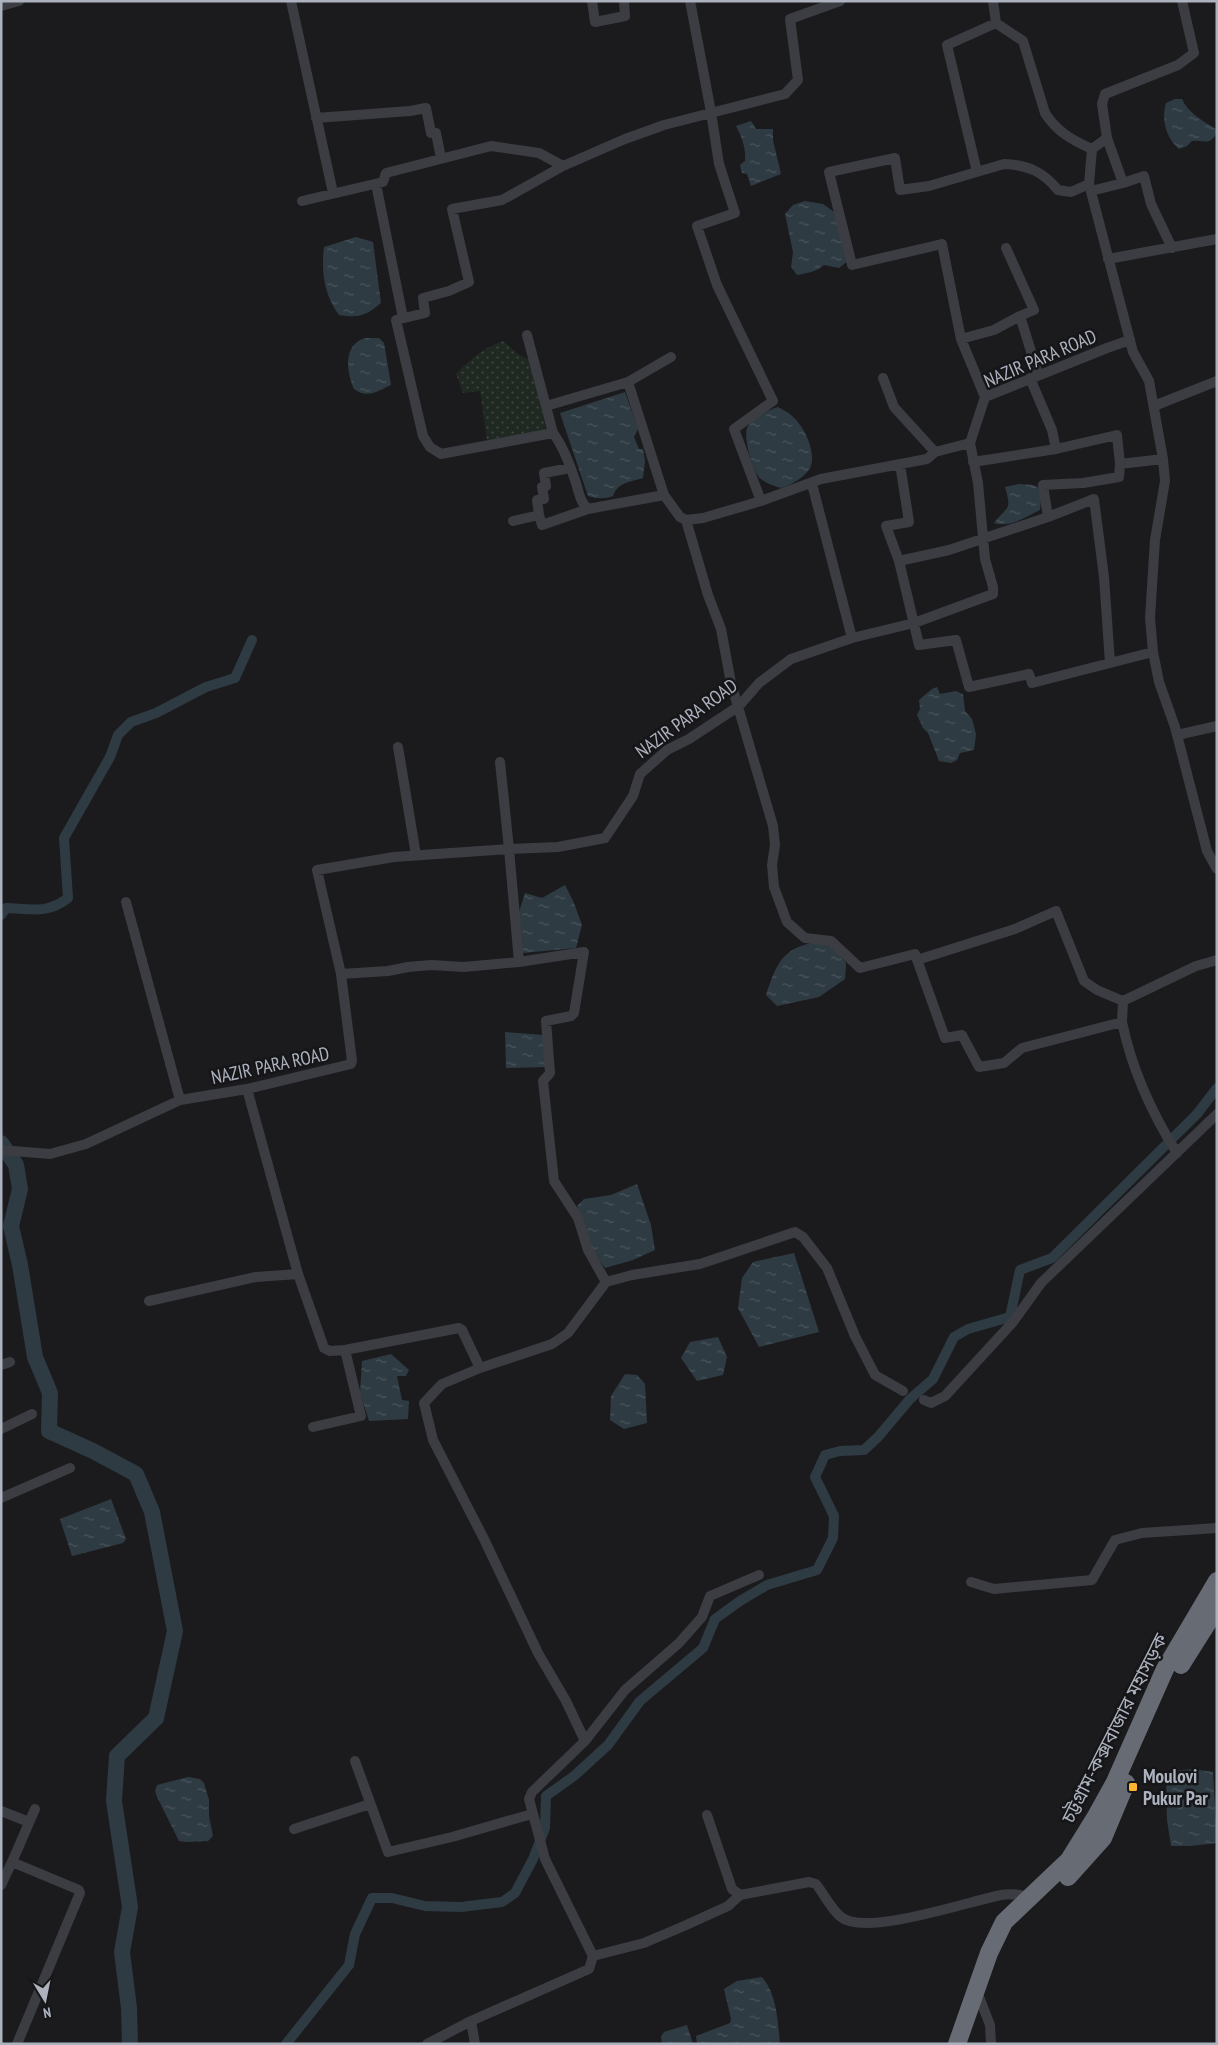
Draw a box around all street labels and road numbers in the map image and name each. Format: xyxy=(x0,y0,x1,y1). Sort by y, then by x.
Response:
street label: NAZIR PARA ROAD xyxy=(980,323,1100,393)
street label: NAZIR PARA ROAD xyxy=(630,673,742,763)
street label: NAZIR PARA ROAD xyxy=(209,1041,331,1089)
street label: চট্টগ্রাম-কক্সবাজার মহাসড়ক xyxy=(1055,1629,1172,1828)

